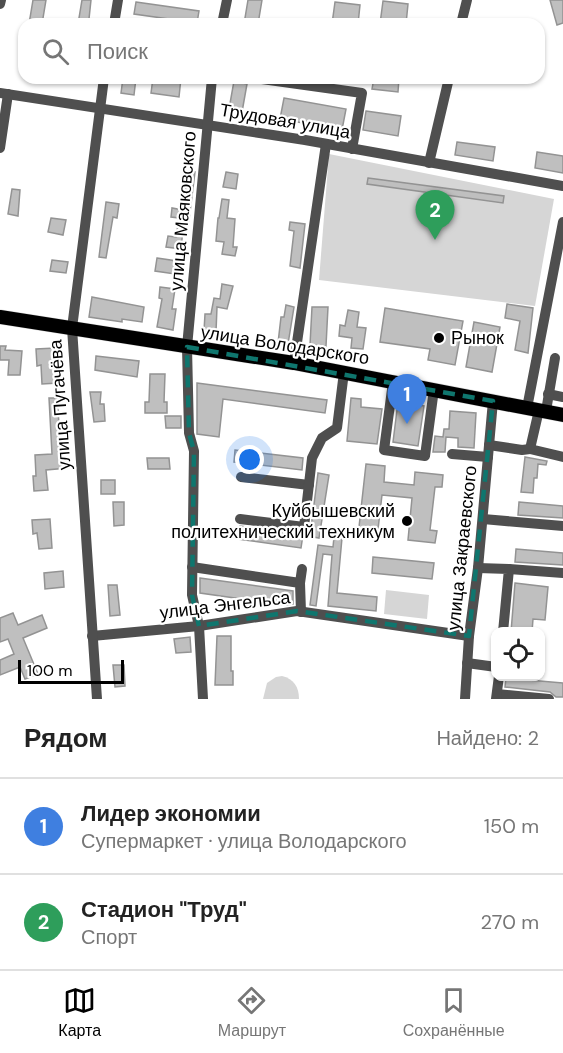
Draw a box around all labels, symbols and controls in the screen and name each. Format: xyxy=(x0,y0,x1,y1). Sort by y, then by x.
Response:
search box xyxy=(18,18,545,84)
icon: search xyxy=(39,35,72,68)
text: Поиск xyxy=(87,37,148,66)
street label: Трудовая улица xyxy=(218,98,353,144)
street label: улица Маяковского xyxy=(164,130,202,292)
pin: 2 xyxy=(416,190,454,240)
street label: улица Володарского xyxy=(199,320,371,370)
place label: Рынок xyxy=(451,326,504,350)
marker: Рынок xyxy=(432,331,446,345)
street label: улица Пугачёва xyxy=(43,338,77,471)
pin: 1 xyxy=(388,374,426,424)
your location xyxy=(235,445,264,474)
street label: улица Закраевского xyxy=(441,464,483,632)
place label: Куйбышевский политехнический техникум xyxy=(171,499,395,544)
marker: Куйбышевский политехнический техникум xyxy=(400,514,414,528)
street label: улица Энгельса xyxy=(158,585,293,625)
map controls xyxy=(491,627,545,681)
button: locate xyxy=(491,627,545,681)
scale bar xyxy=(18,657,124,684)
text: 100 m xyxy=(27,660,72,681)
text: Рядом xyxy=(24,721,107,755)
text: Найдено: 2 xyxy=(436,725,539,751)
text: Лидер экономии xyxy=(81,799,261,828)
text: 1 xyxy=(40,813,47,839)
text: 150 m xyxy=(484,813,539,839)
text: Супермаркет · улица Володарского xyxy=(81,828,407,854)
text: Стадион "Труд" xyxy=(81,895,247,924)
text: 2 xyxy=(38,909,49,935)
text: 270 m xyxy=(481,909,539,935)
text: Спорт xyxy=(81,924,137,950)
tab: Карта xyxy=(58,984,101,1041)
tab: Маршрут xyxy=(218,984,286,1041)
tab: Сохранённые xyxy=(403,984,505,1041)

